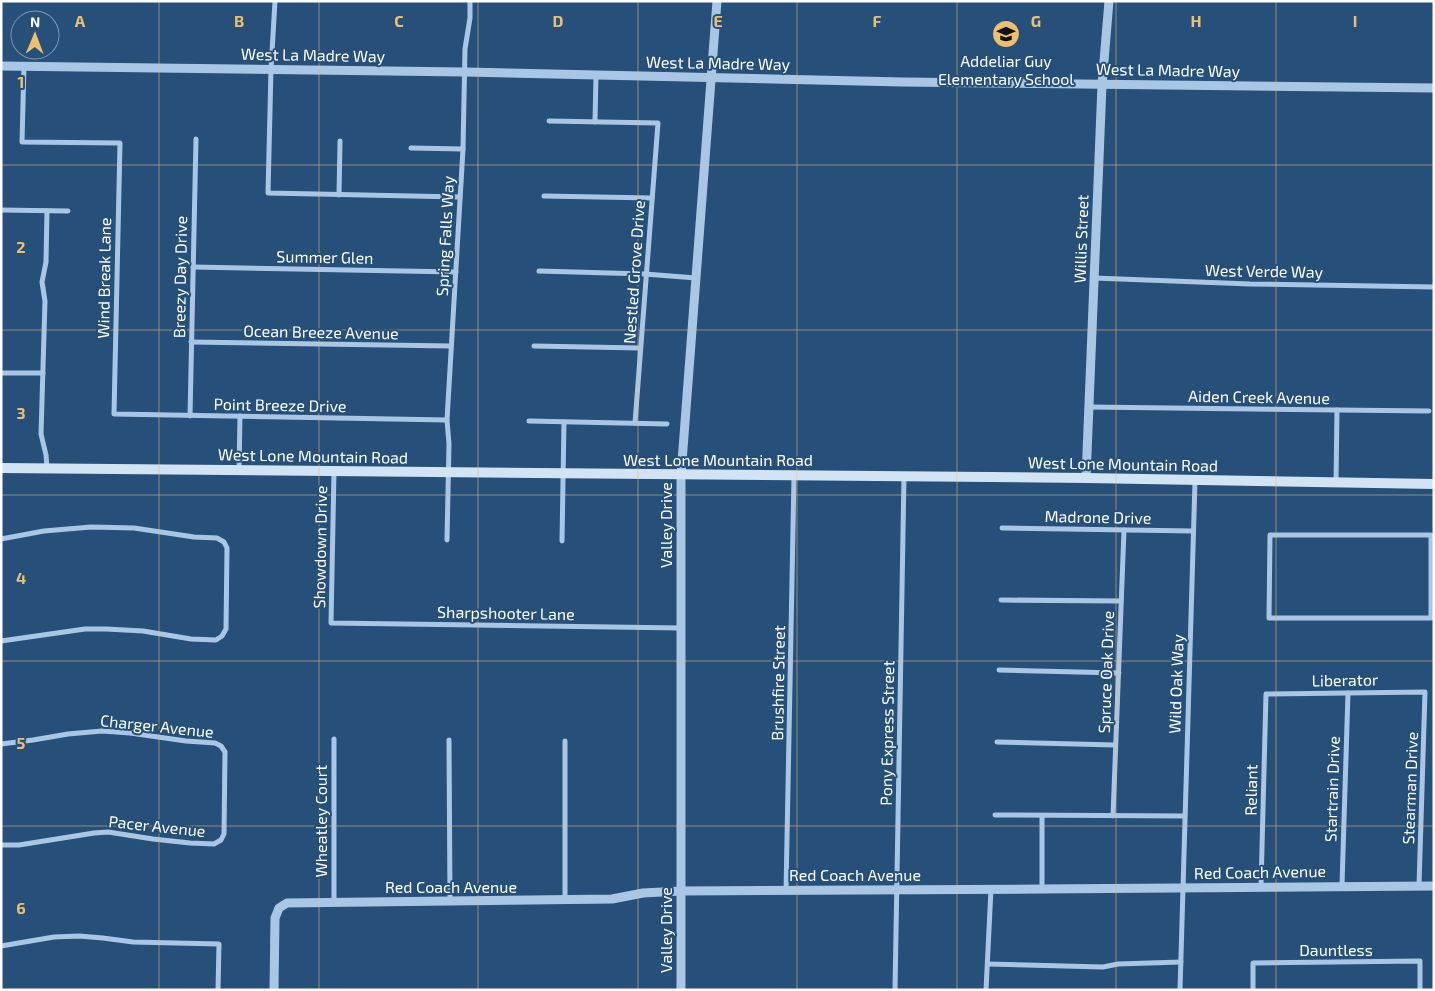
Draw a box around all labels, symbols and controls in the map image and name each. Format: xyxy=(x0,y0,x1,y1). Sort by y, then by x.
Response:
north arrow xyxy=(10,10,60,60)
text: A xyxy=(75,11,86,30)
text: B xyxy=(234,11,244,30)
text: C xyxy=(394,11,404,30)
text: D xyxy=(553,11,564,30)
text: E xyxy=(713,11,723,30)
text: F xyxy=(873,11,882,30)
text: G xyxy=(1031,11,1041,30)
text: H xyxy=(1190,11,1202,30)
text: I xyxy=(1353,11,1357,30)
text: N xyxy=(30,13,40,30)
school or university icon: Addeliar Guy Elementary School xyxy=(991,19,1021,49)
street label: West La Madre Way xyxy=(241,44,386,65)
place label: Addeliar Guy Elementary School xyxy=(938,51,1074,88)
street label: West La Madre Way xyxy=(646,52,791,73)
street label: West La Madre Way xyxy=(1096,59,1241,80)
text: 1 xyxy=(18,72,24,91)
street label: Spring Falls Way xyxy=(432,175,457,297)
street label: Willis Street xyxy=(1069,194,1092,284)
street label: Nestled Grove Drive xyxy=(619,200,648,344)
street label: Breezy Day Drive xyxy=(169,216,190,338)
street label: Wind Break Lane xyxy=(93,217,114,339)
text: 2 xyxy=(16,237,26,256)
street label: Summer Glen xyxy=(276,246,374,267)
street label: West Verde Way xyxy=(1205,260,1324,281)
street label: Ocean Breeze Avenue xyxy=(243,321,399,342)
street label: Aiden Creek Avenue xyxy=(1188,386,1330,407)
street label: Point Breeze Drive xyxy=(213,394,347,415)
text: 3 xyxy=(16,403,26,422)
street label: West Lone Mountain Road xyxy=(218,444,408,467)
street label: West Lone Mountain Road xyxy=(623,450,813,469)
street label: West Lone Mountain Road xyxy=(1028,452,1218,475)
street label: Valley Drive xyxy=(656,482,675,568)
street label: Showdown Drive xyxy=(309,485,330,608)
street label: Madrone Drive xyxy=(1044,506,1152,527)
text: 4 xyxy=(16,568,26,587)
street label: Sharpshooter Lane xyxy=(437,602,575,623)
street label: Spruce Oak Drive xyxy=(1094,610,1117,734)
street label: Brushfire Street xyxy=(767,625,788,741)
street label: Wild Oak Way xyxy=(1164,633,1187,734)
street label: Pony Express Street xyxy=(876,660,897,806)
street label: Liberator xyxy=(1311,669,1379,690)
street label: Charger Avenue xyxy=(99,710,215,741)
street label: Stearman Drive xyxy=(1398,731,1421,844)
text: 5 xyxy=(17,733,26,752)
street label: Startrain Drive xyxy=(1320,736,1343,842)
street label: Reliant xyxy=(1241,764,1260,816)
street label: Wheatley Court xyxy=(311,765,330,877)
street label: Pacer Avenue xyxy=(108,811,206,840)
street label: Red Coach Avenue xyxy=(1194,861,1326,882)
street label: Red Coach Avenue xyxy=(789,865,921,884)
street label: Red Coach Avenue xyxy=(385,877,517,896)
street label: Valley Drive xyxy=(656,887,675,973)
text: 6 xyxy=(16,898,26,917)
street label: Dauntless xyxy=(1299,940,1373,959)

